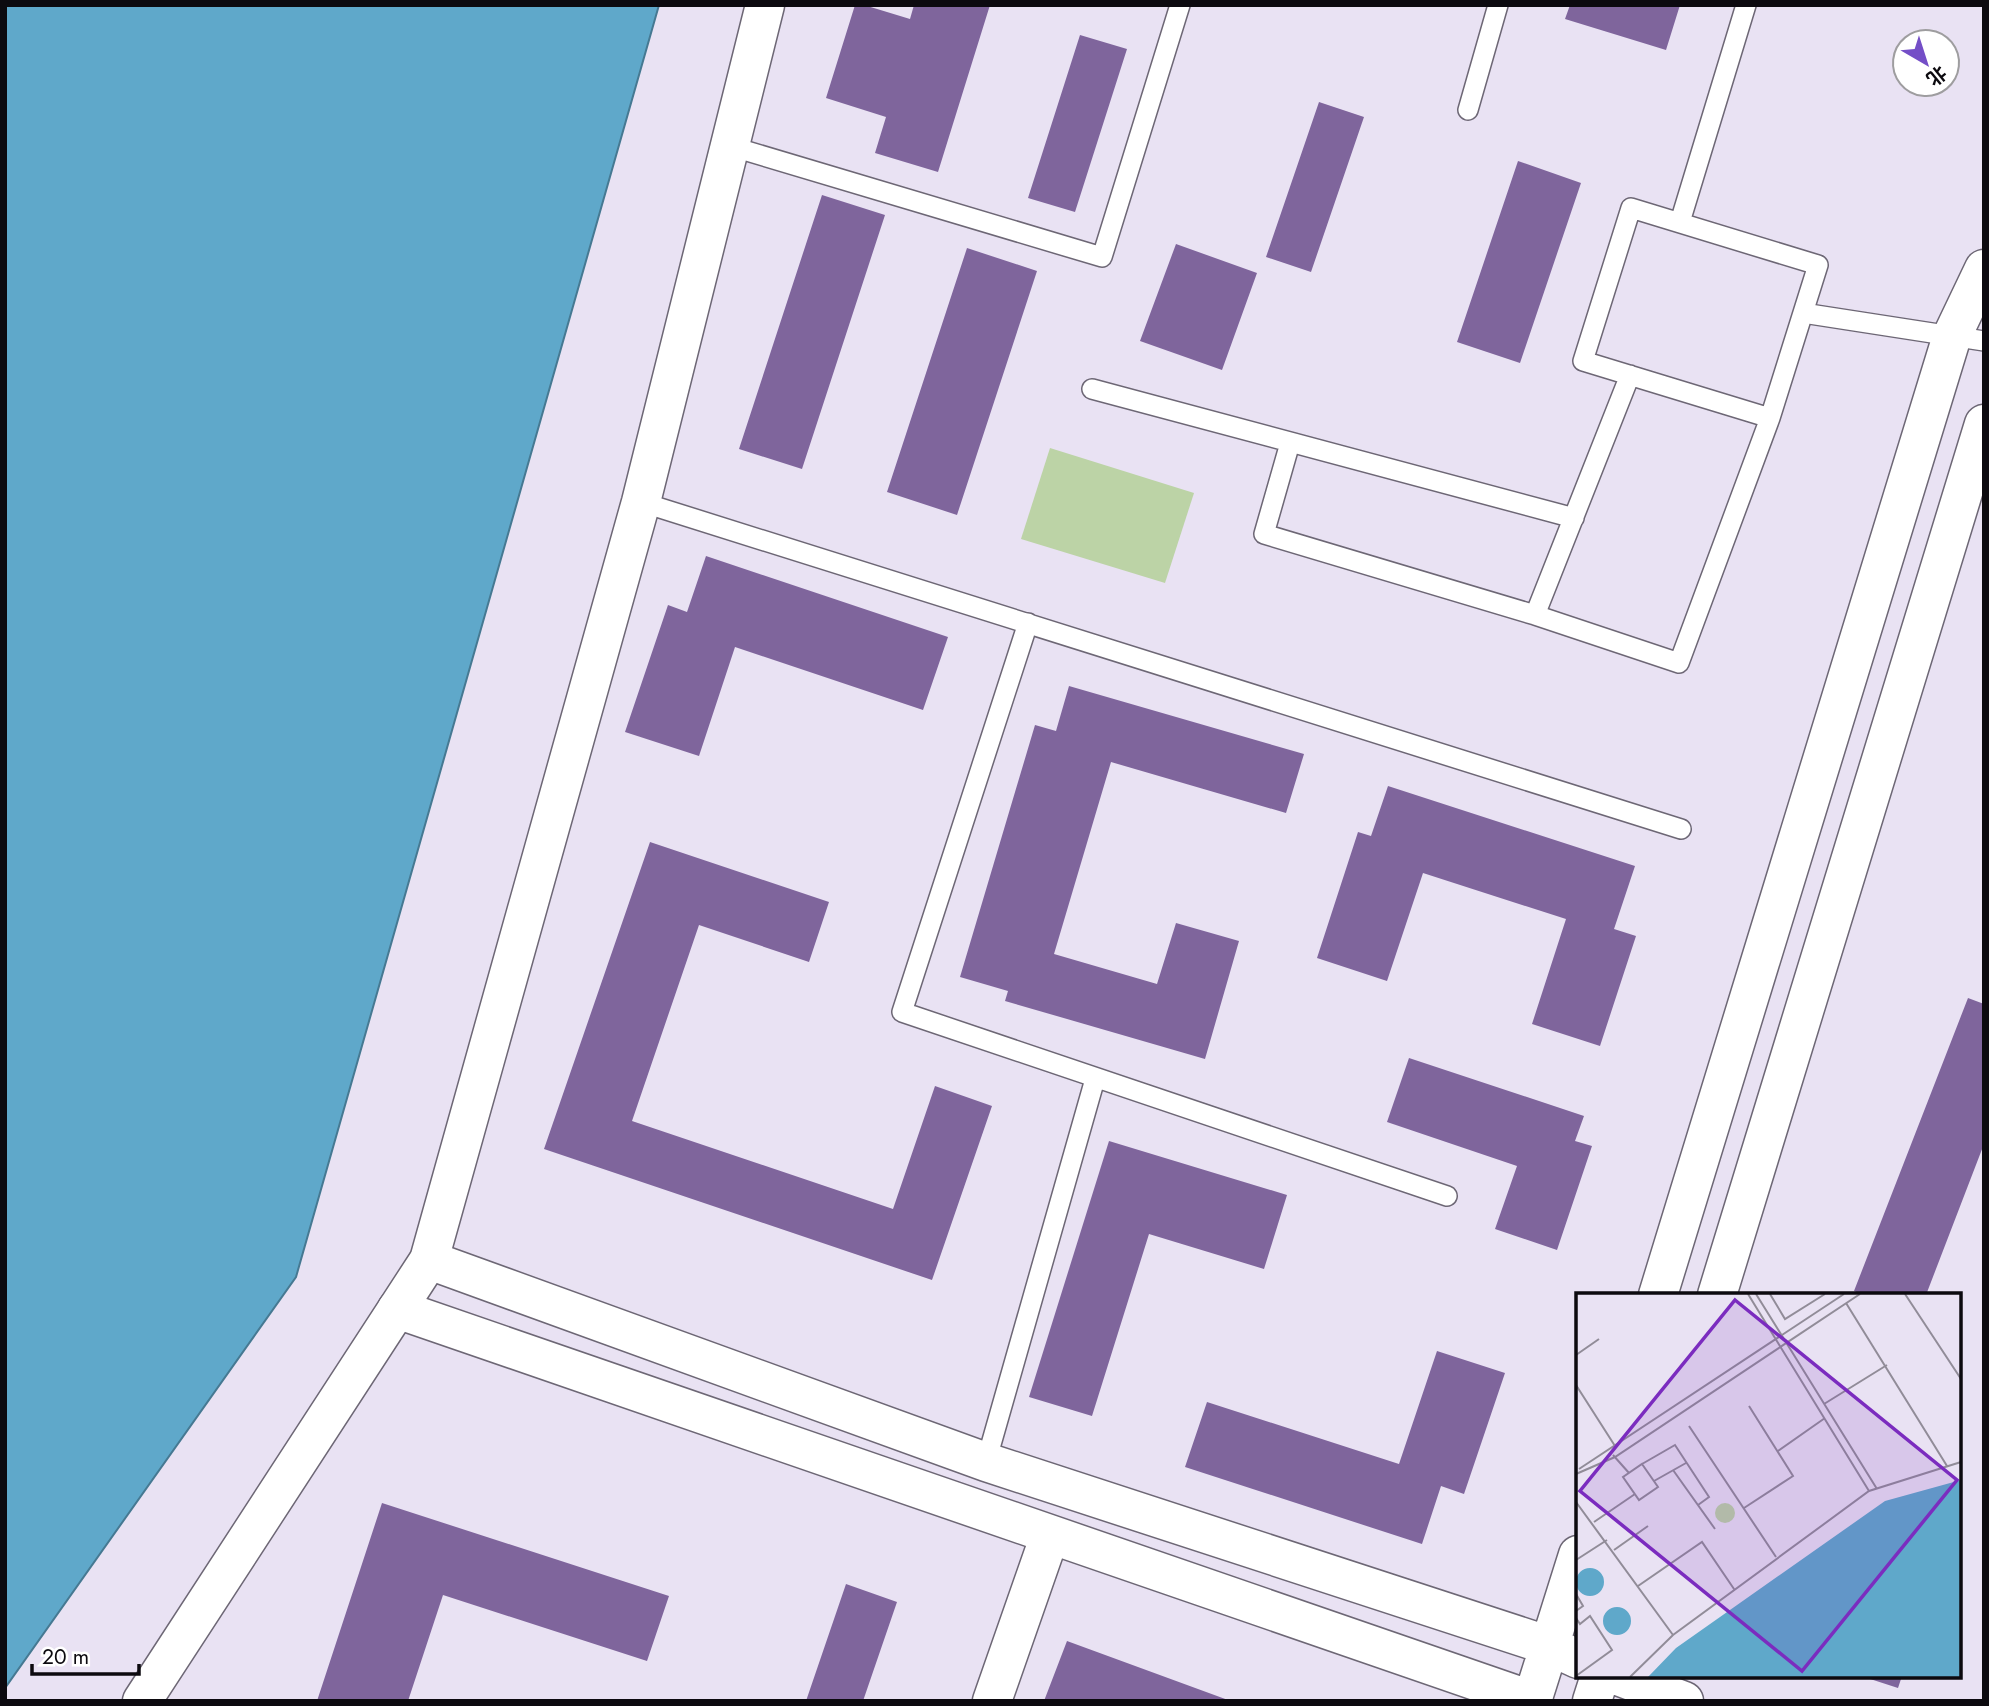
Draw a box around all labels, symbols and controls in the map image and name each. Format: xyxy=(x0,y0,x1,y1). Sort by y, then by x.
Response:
north arrow xyxy=(1891,28,1961,98)
text: 北 xyxy=(1920,59,1952,92)
inset map xyxy=(1576,1293,1961,1678)
scale bar xyxy=(32,1632,138,1676)
text: 20 m xyxy=(42,1642,89,1672)

